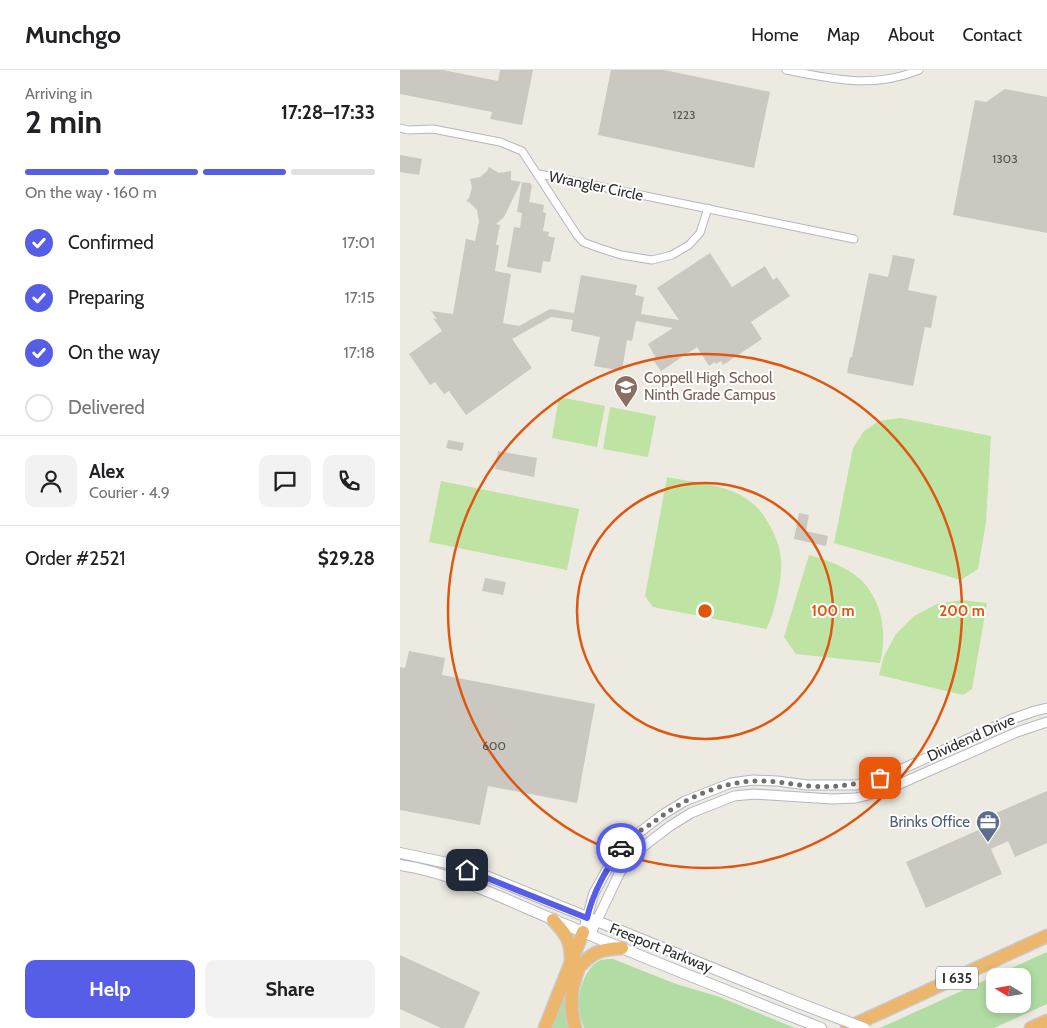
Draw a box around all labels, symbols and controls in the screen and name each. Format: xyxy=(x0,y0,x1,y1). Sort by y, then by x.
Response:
text: Munchgo xyxy=(25,20,121,49)
text: Home xyxy=(751,24,799,46)
text: Map xyxy=(827,24,860,46)
text: About xyxy=(888,24,934,46)
text: Contact xyxy=(962,24,1022,46)
text: Arriving in xyxy=(25,84,92,103)
text: 17:28–17:33 xyxy=(281,101,375,124)
text: 2 min xyxy=(25,102,102,141)
house number: 1223 xyxy=(673,107,695,122)
house number: 1303 xyxy=(992,151,1018,166)
street label: Wrangler Circle xyxy=(547,167,645,205)
text: On the way · 160 m xyxy=(25,183,157,202)
icon: check xyxy=(25,229,53,257)
text: Confirmed xyxy=(68,231,154,254)
text: 17:01 xyxy=(342,233,375,252)
icon: check xyxy=(25,284,53,312)
text: Preparing xyxy=(68,286,144,309)
text: 17:15 xyxy=(345,288,375,307)
icon: check xyxy=(25,339,53,367)
text: On the way xyxy=(68,341,160,364)
text: 17:18 xyxy=(343,343,375,362)
place label: Coppell High School Ninth Grade Campus xyxy=(644,369,776,404)
school or university icon: Coppell High School Ninth Grade Campus xyxy=(613,374,639,408)
text: Delivered xyxy=(68,396,145,419)
button: person xyxy=(25,455,77,507)
button: chat xyxy=(259,455,311,507)
button: phone xyxy=(323,455,375,507)
text: Alex xyxy=(89,460,125,483)
text: Courier · 4.9 xyxy=(89,483,170,502)
text: Order #2521 xyxy=(25,547,126,570)
text: $29.28 xyxy=(318,547,375,570)
centre of rings xyxy=(696,602,714,620)
text: 100 m xyxy=(811,602,855,620)
text: 200 m xyxy=(939,602,985,620)
street label: Dividend Drive xyxy=(924,710,1018,765)
house number: 600 xyxy=(482,738,506,753)
pin xyxy=(859,757,901,799)
icon: bag xyxy=(866,764,894,792)
office icon: Brinks Office xyxy=(975,809,1001,843)
place label: Brinks Office xyxy=(890,813,970,831)
courier xyxy=(596,823,646,873)
icon: car xyxy=(607,834,635,862)
pin xyxy=(446,849,488,891)
icon: home xyxy=(453,856,481,884)
street label: Freeport Parkway xyxy=(607,919,715,977)
button: Help xyxy=(25,960,195,1018)
button: Share xyxy=(205,960,375,1018)
road number: I 635 xyxy=(936,966,978,990)
north arrow xyxy=(986,968,1031,1012)
map controls xyxy=(986,968,1031,1013)

